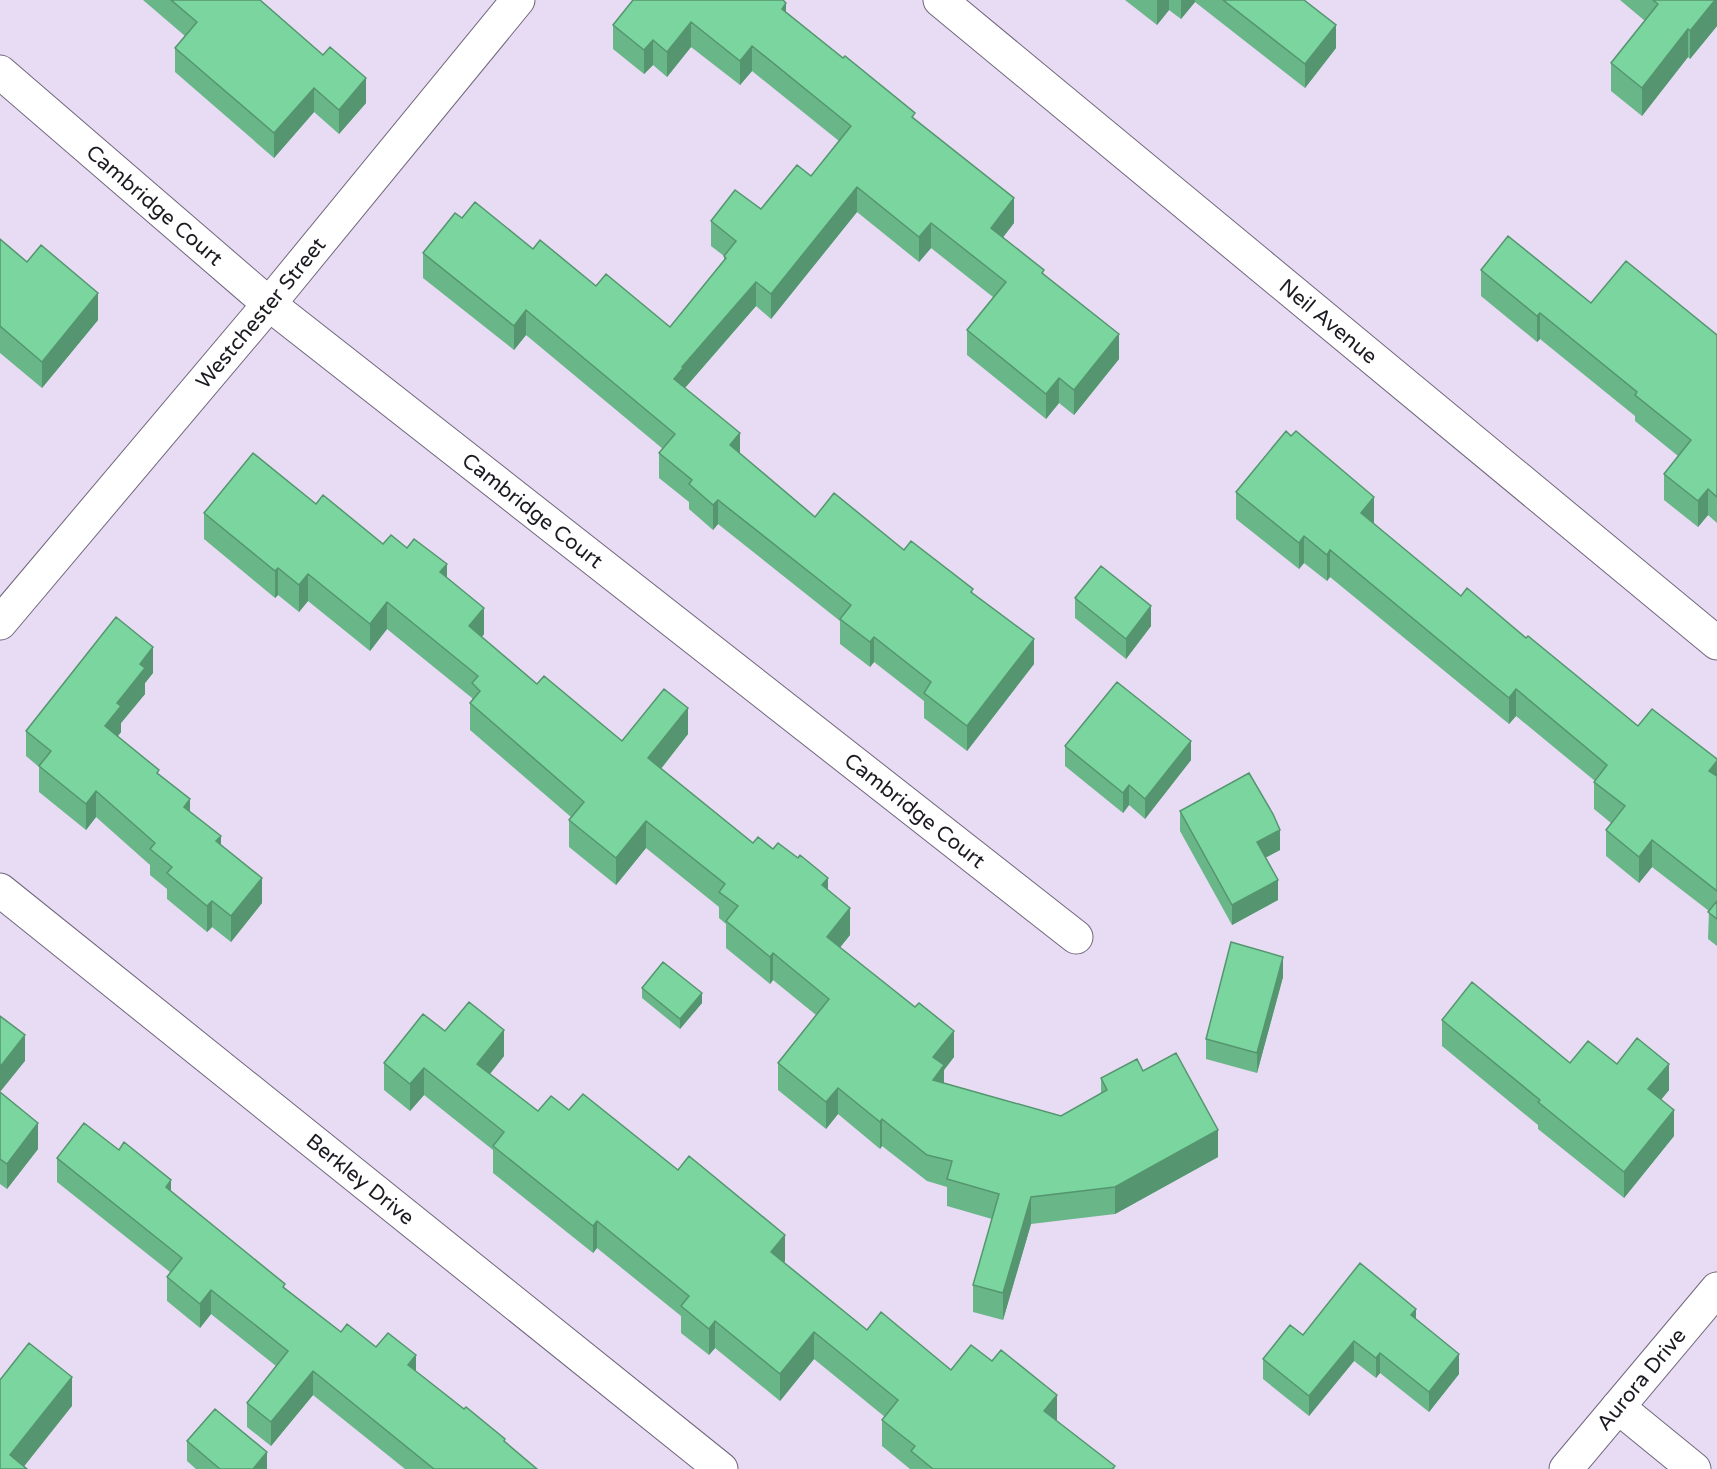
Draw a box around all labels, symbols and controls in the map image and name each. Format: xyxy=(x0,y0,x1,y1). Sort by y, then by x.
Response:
street label: Cambridge Court xyxy=(81,140,228,271)
street label: Westchester Street xyxy=(191,232,331,394)
street label: Neil Avenue xyxy=(1274,274,1382,369)
street label: Cambridge Court xyxy=(457,448,608,574)
street label: Cambridge Court xyxy=(839,748,990,873)
street label: Berkley Drive xyxy=(301,1128,419,1230)
street label: Aurora Drive xyxy=(1591,1323,1691,1436)

